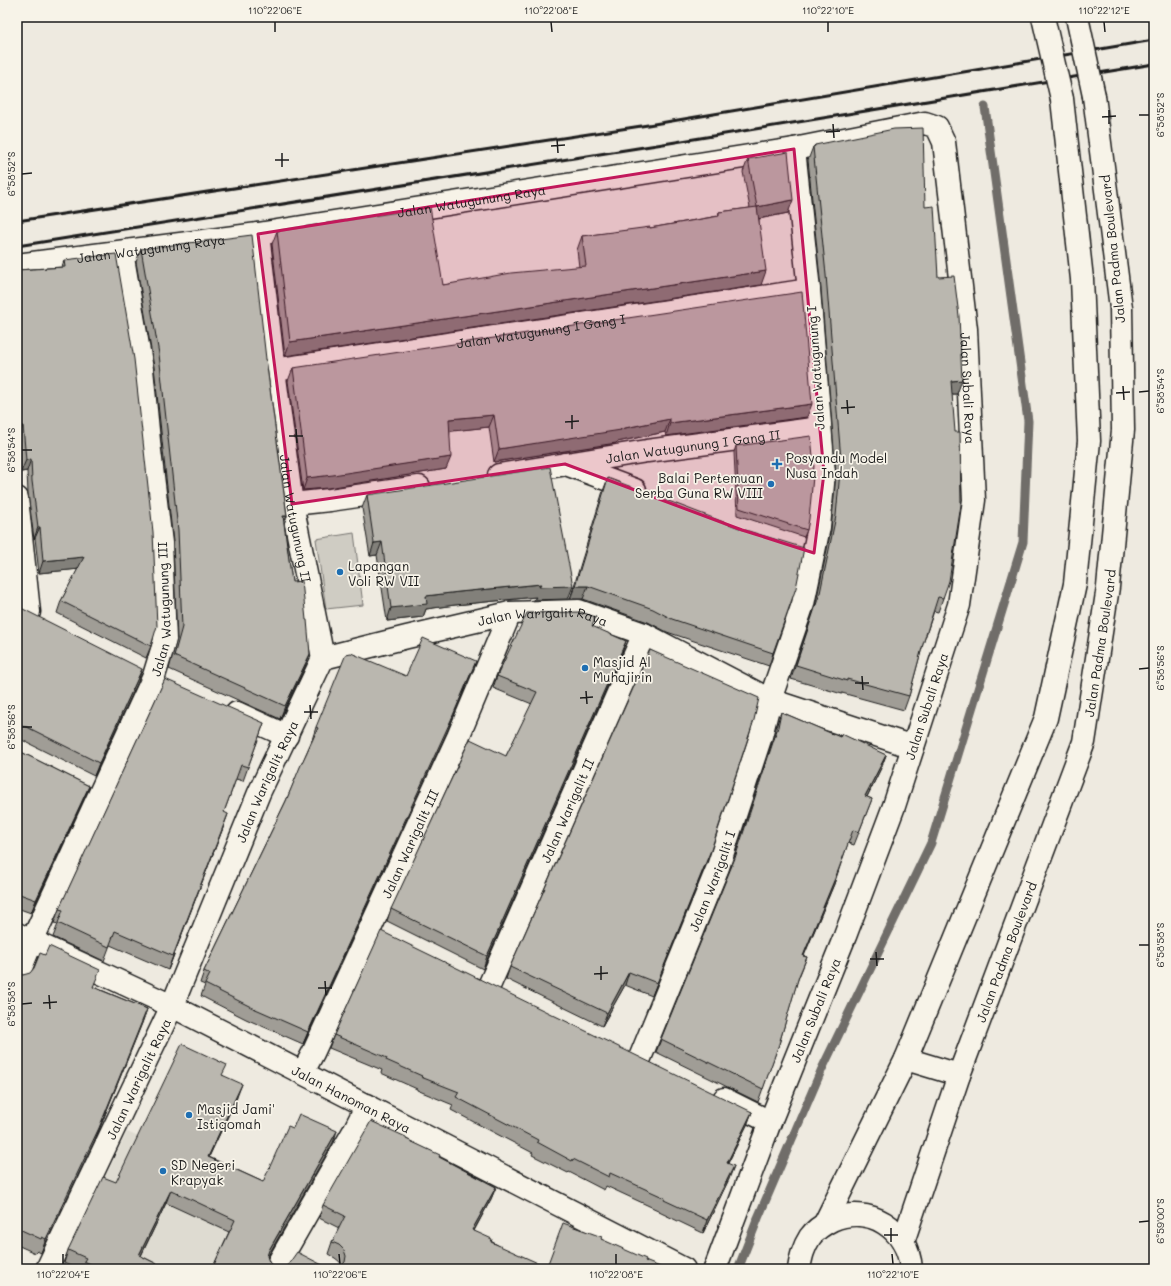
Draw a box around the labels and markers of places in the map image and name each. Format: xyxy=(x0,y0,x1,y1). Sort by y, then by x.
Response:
place label: Posyandu Model Nusa Indah xyxy=(786,449,887,481)
marker: Posyandu Model Nusa Indah xyxy=(771,458,783,470)
place label: Balai Pertemuan Serba Guna RW VIII xyxy=(635,469,763,501)
marker: Balai Pertemuan Serba Guna RW VIII xyxy=(766,479,776,489)
place label: Lapangan Voli RW VII xyxy=(348,557,419,589)
marker: Lapangan Voli RW VII xyxy=(335,567,345,577)
place label: Masjid Al Muhajirin xyxy=(593,653,652,685)
marker: Masjid Al Muhajirin xyxy=(580,663,590,673)
place label: Masjid Jami' Istiqomah xyxy=(197,1100,275,1132)
marker: Masjid Jami' Istiqomah xyxy=(184,1110,194,1120)
place label: SD Negeri Krapyak xyxy=(171,1156,235,1188)
marker: SD Negeri Krapyak xyxy=(158,1166,168,1176)

